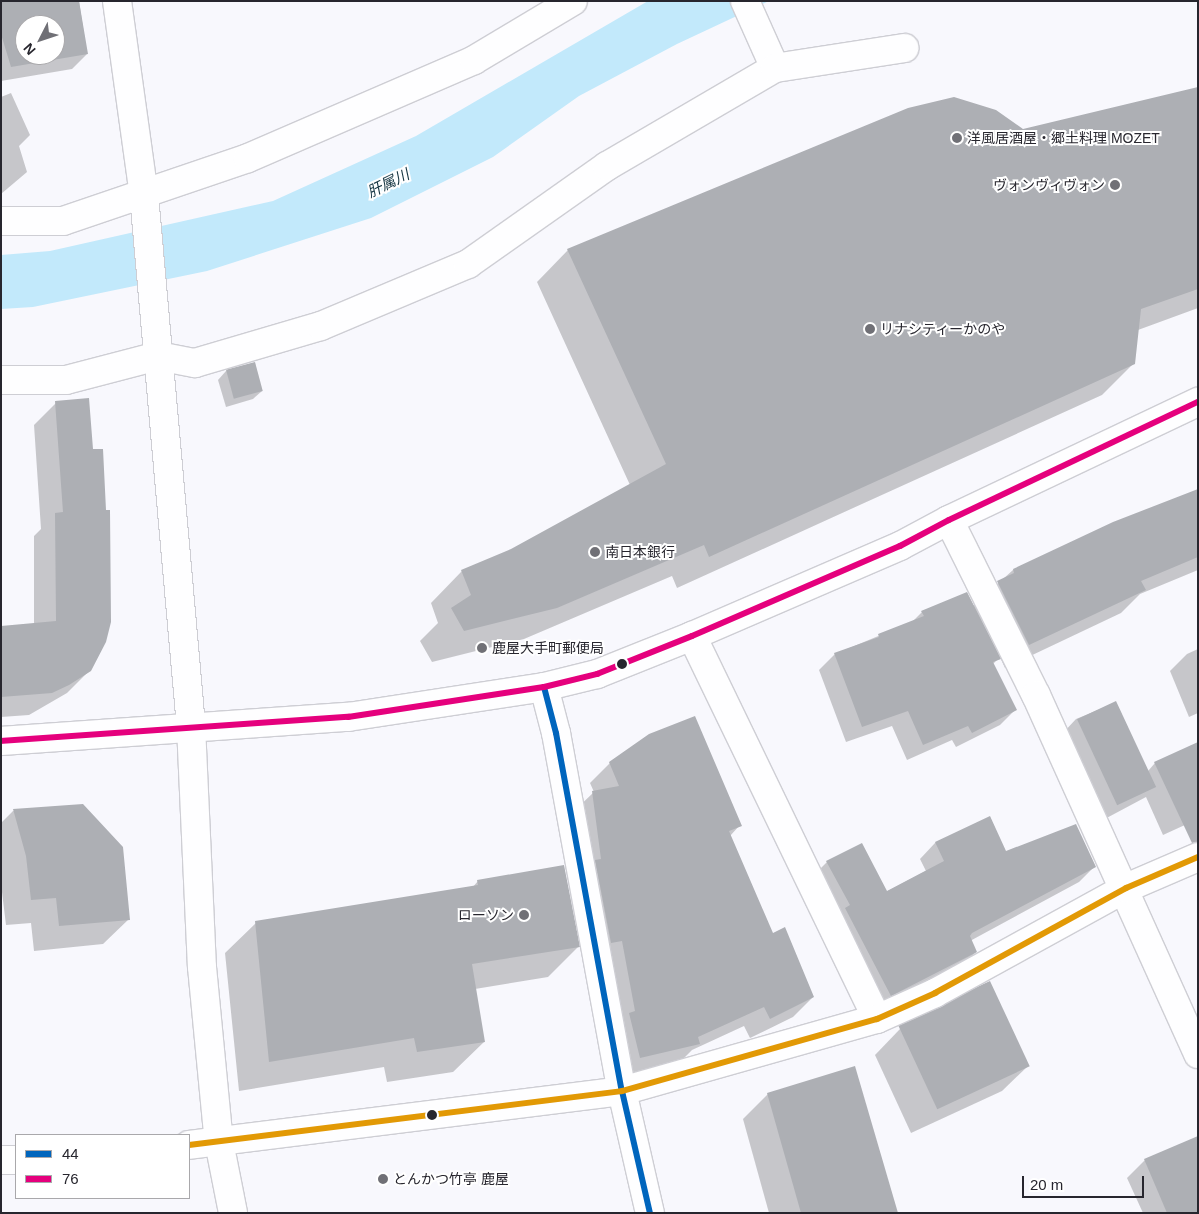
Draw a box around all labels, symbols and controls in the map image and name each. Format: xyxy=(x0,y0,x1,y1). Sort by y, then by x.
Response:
north arrow xyxy=(15,15,65,65)
text: N xyxy=(20,40,39,58)
place label: 洋風居酒屋・郷土料理 MOZET xyxy=(967,130,1160,146)
marker: 洋風居酒屋・郷土料理 MOZET xyxy=(951,132,963,144)
water label: 肝属川 xyxy=(364,165,412,201)
place label: ヴォンヴィヴォン xyxy=(993,177,1105,193)
marker: ヴォンヴィヴォン xyxy=(1109,179,1121,191)
place label: リナシティーかのや xyxy=(880,321,1006,337)
marker: リナシティーかのや xyxy=(864,323,876,335)
place label: 南日本銀行 xyxy=(605,544,675,560)
marker: 南日本銀行 xyxy=(589,546,601,558)
place label: 鹿屋大手町郵便局 xyxy=(492,640,604,656)
marker: 鹿屋大手町郵便局 xyxy=(476,642,488,654)
unlabelled marker xyxy=(617,659,627,669)
place label: ローソン xyxy=(458,907,514,923)
marker: ローソン xyxy=(518,909,530,921)
unlabelled marker xyxy=(427,1110,437,1120)
legend xyxy=(15,1134,190,1199)
text: 44 xyxy=(62,1145,79,1162)
scale bar xyxy=(1024,1166,1146,1198)
text: 76 xyxy=(62,1170,79,1187)
place label: とんかつ竹亭 鹿屋 xyxy=(393,1171,509,1187)
marker: とんかつ竹亭 鹿屋 xyxy=(377,1173,389,1185)
text: 20 m xyxy=(1030,1176,1063,1193)

